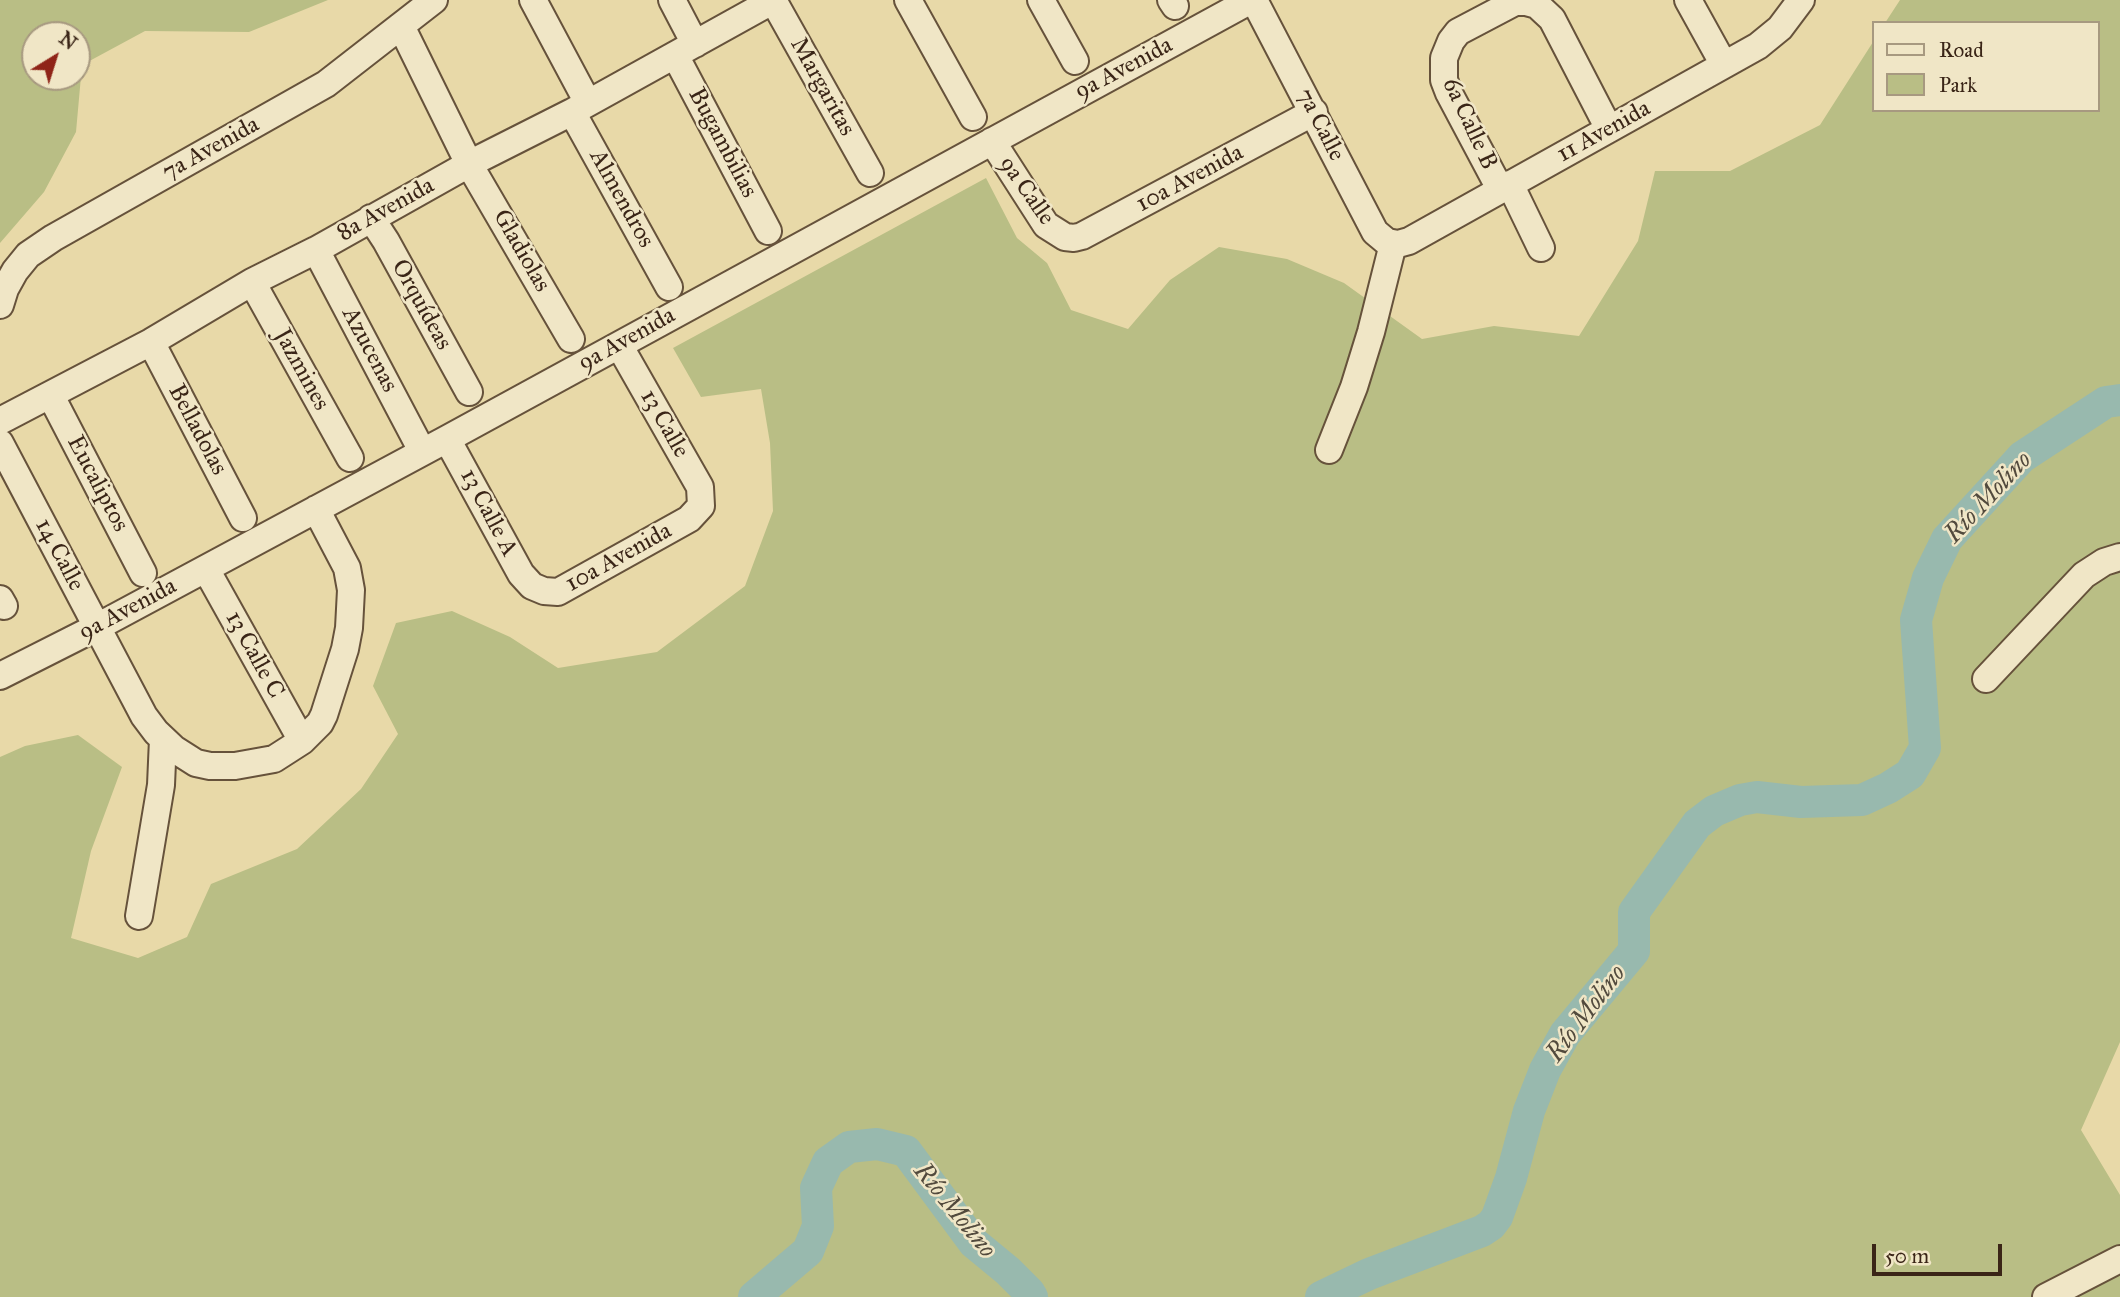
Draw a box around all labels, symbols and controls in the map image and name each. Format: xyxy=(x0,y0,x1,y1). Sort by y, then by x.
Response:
north arrow xyxy=(21,21,91,91)
legend xyxy=(1871,21,2099,112)
text: N xyxy=(55,27,81,55)
street label: 9a Avenida xyxy=(1070,31,1178,107)
street label: Margaritas xyxy=(783,33,861,141)
text: Road xyxy=(1939,37,1984,63)
text: Park xyxy=(1939,72,1977,98)
street label: 6a Calle B xyxy=(1435,73,1503,175)
street label: Bugambilias xyxy=(681,83,763,203)
street label: 7a Calle xyxy=(1290,84,1350,166)
street label: 11 Avenida xyxy=(1552,95,1656,169)
street label: 7a Avenida xyxy=(158,111,264,187)
street label: 10a Avenida xyxy=(1132,139,1248,219)
street label: Almendros xyxy=(582,145,660,253)
street label: 9a Calle xyxy=(992,151,1060,231)
street label: 8a Avenida xyxy=(333,172,439,248)
street label: Gladiolas xyxy=(486,205,556,297)
street label: Orquídeas xyxy=(384,255,458,355)
street label: 9a Avenida xyxy=(574,302,680,378)
street label: Azucenas xyxy=(335,303,403,397)
street label: Jazmines xyxy=(267,324,335,416)
street label: Belladolas xyxy=(161,380,233,480)
street label: 13 Calle xyxy=(633,385,695,463)
street label: Eucaliptos xyxy=(60,431,134,537)
water label: Río Molino xyxy=(1939,446,2039,550)
street label: 13 Calle A xyxy=(453,464,523,562)
street label: 14 Calle xyxy=(28,514,90,596)
street label: 10a Avenida xyxy=(561,517,677,599)
street label: 9a Avenida xyxy=(74,572,182,648)
street label: 13 Calle C xyxy=(218,606,290,704)
water label: Río Molino xyxy=(1540,959,1634,1069)
water label: Río Molino xyxy=(906,1157,1002,1265)
scale bar xyxy=(1875,1230,2004,1274)
text: 50 m xyxy=(1885,1243,1929,1269)

